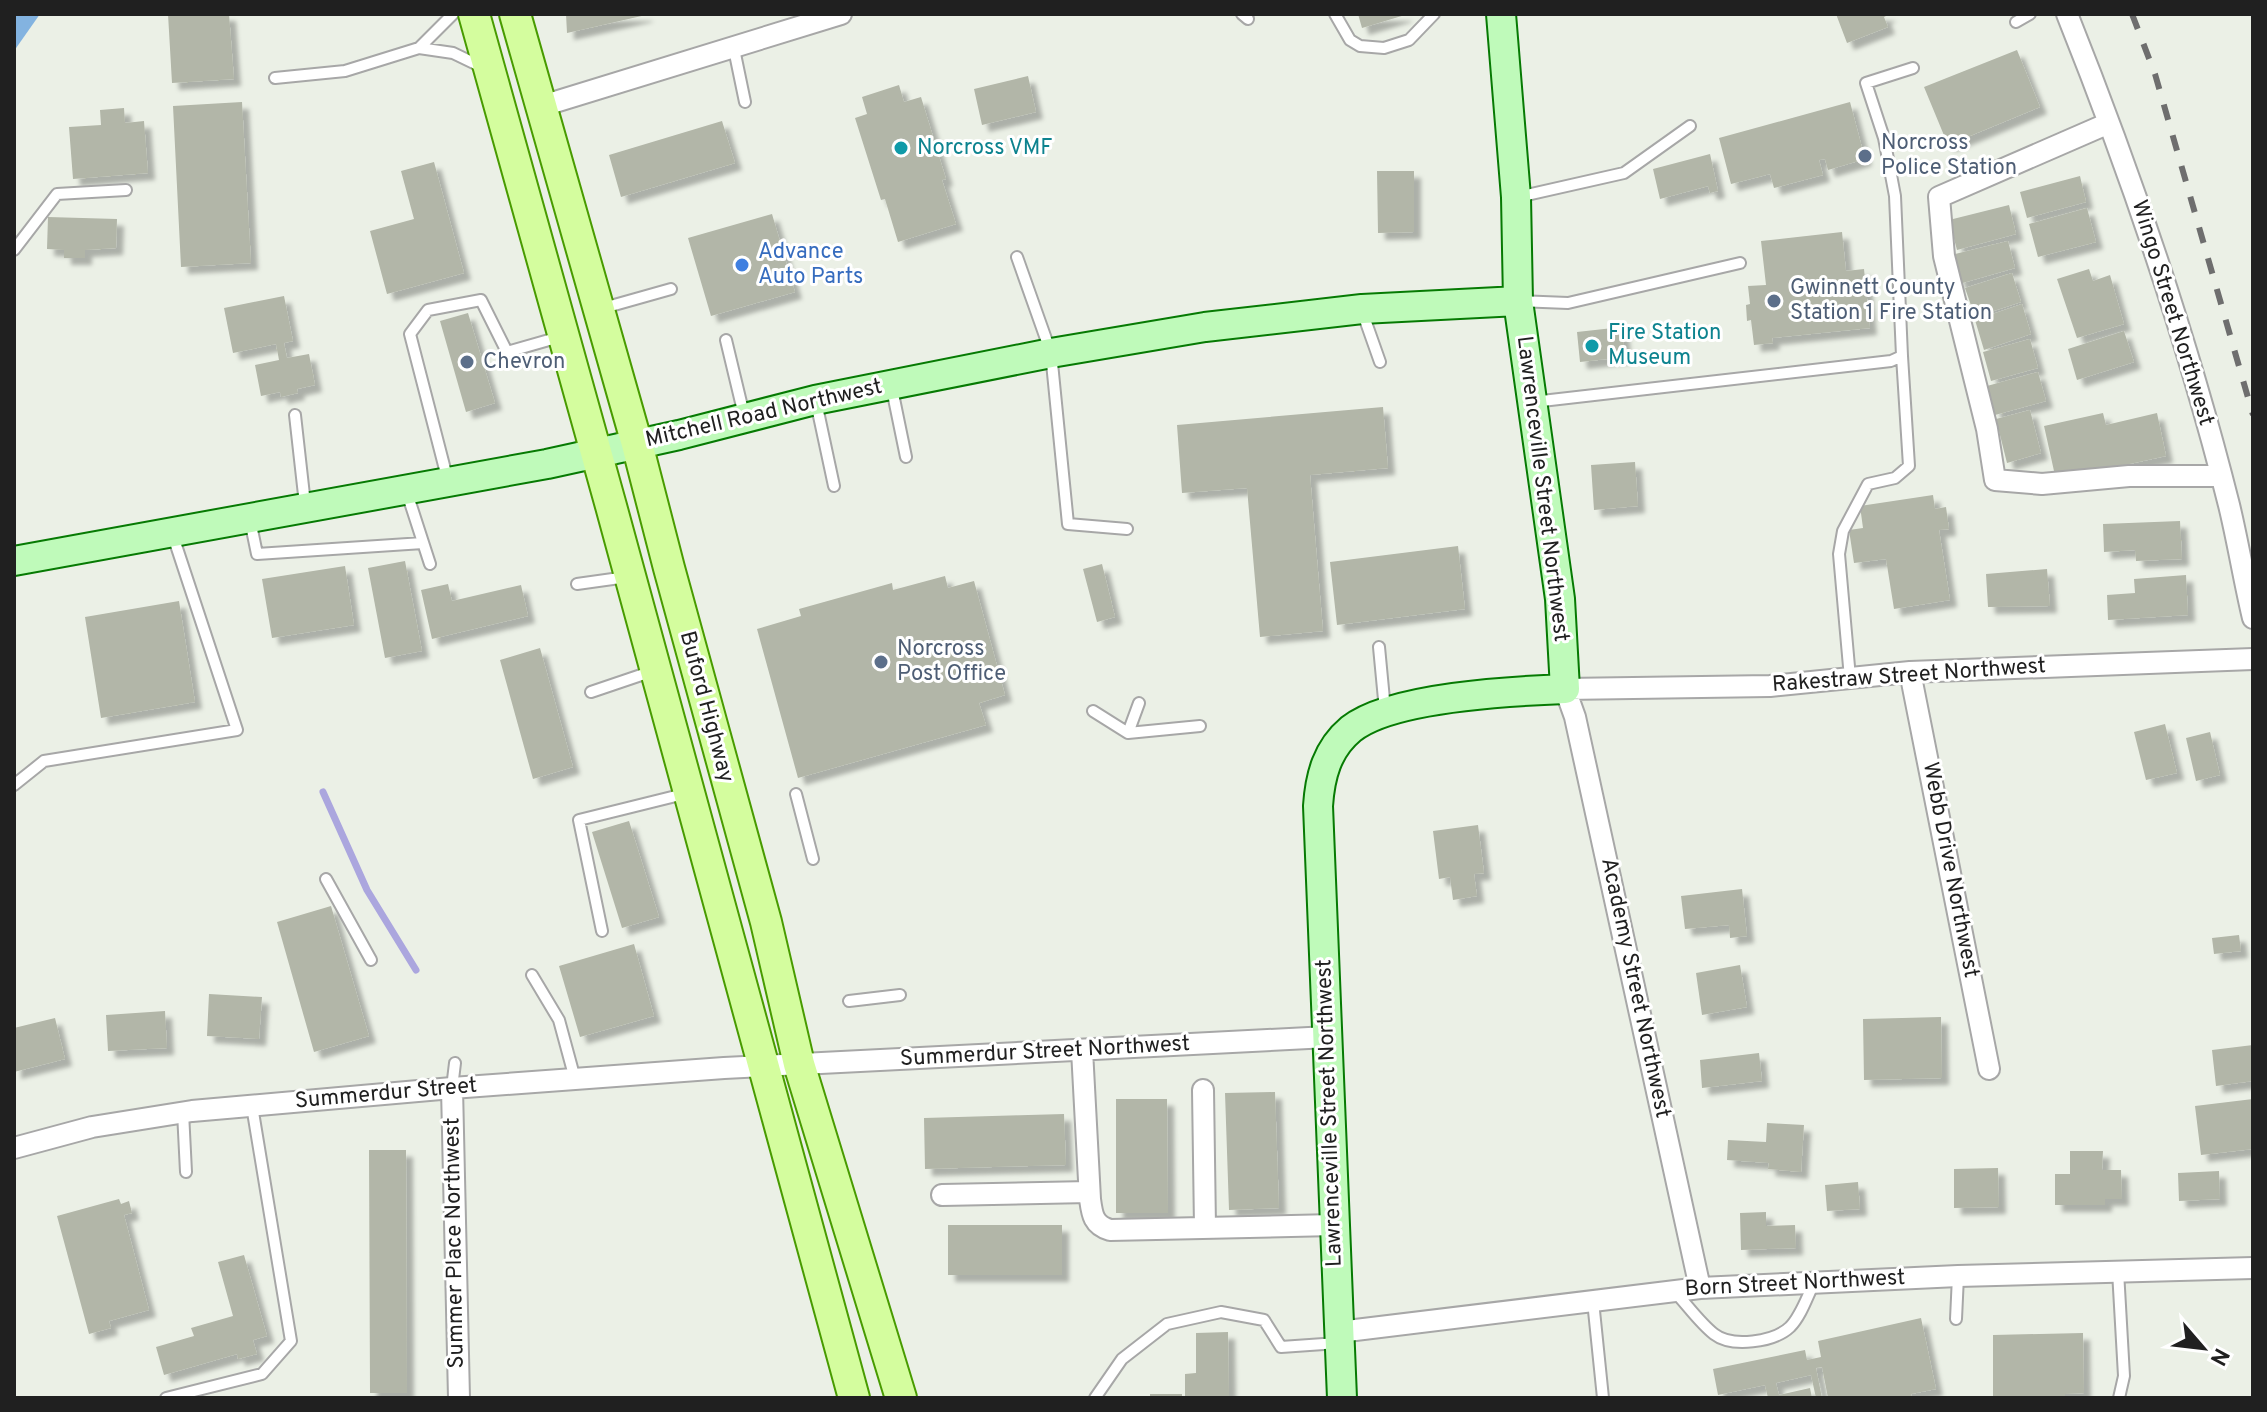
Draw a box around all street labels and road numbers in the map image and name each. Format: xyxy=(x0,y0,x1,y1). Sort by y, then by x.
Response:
street label: Wingo Street Northwest xyxy=(2125,197,2219,429)
street label: Lawrenceville Street Northwest xyxy=(1510,334,1574,644)
street label: Mitchell Road Northwest xyxy=(643,374,885,454)
street label: Buford Highway xyxy=(673,628,739,786)
street label: Rakestraw Street Northwest xyxy=(1771,653,2047,699)
street label: Webb Drive Northwest xyxy=(1916,760,1984,980)
street label: Academy Street Northwest xyxy=(1594,855,1676,1121)
street label: Lawrenceville Street Northwest xyxy=(1311,959,1349,1267)
street label: Summerdur Street Northwest xyxy=(899,1031,1191,1073)
street label: Summerdur Street xyxy=(294,1073,478,1115)
street label: Summer Place Northwest xyxy=(439,1117,471,1369)
street label: Born Street Northwest xyxy=(1684,1265,1906,1303)

